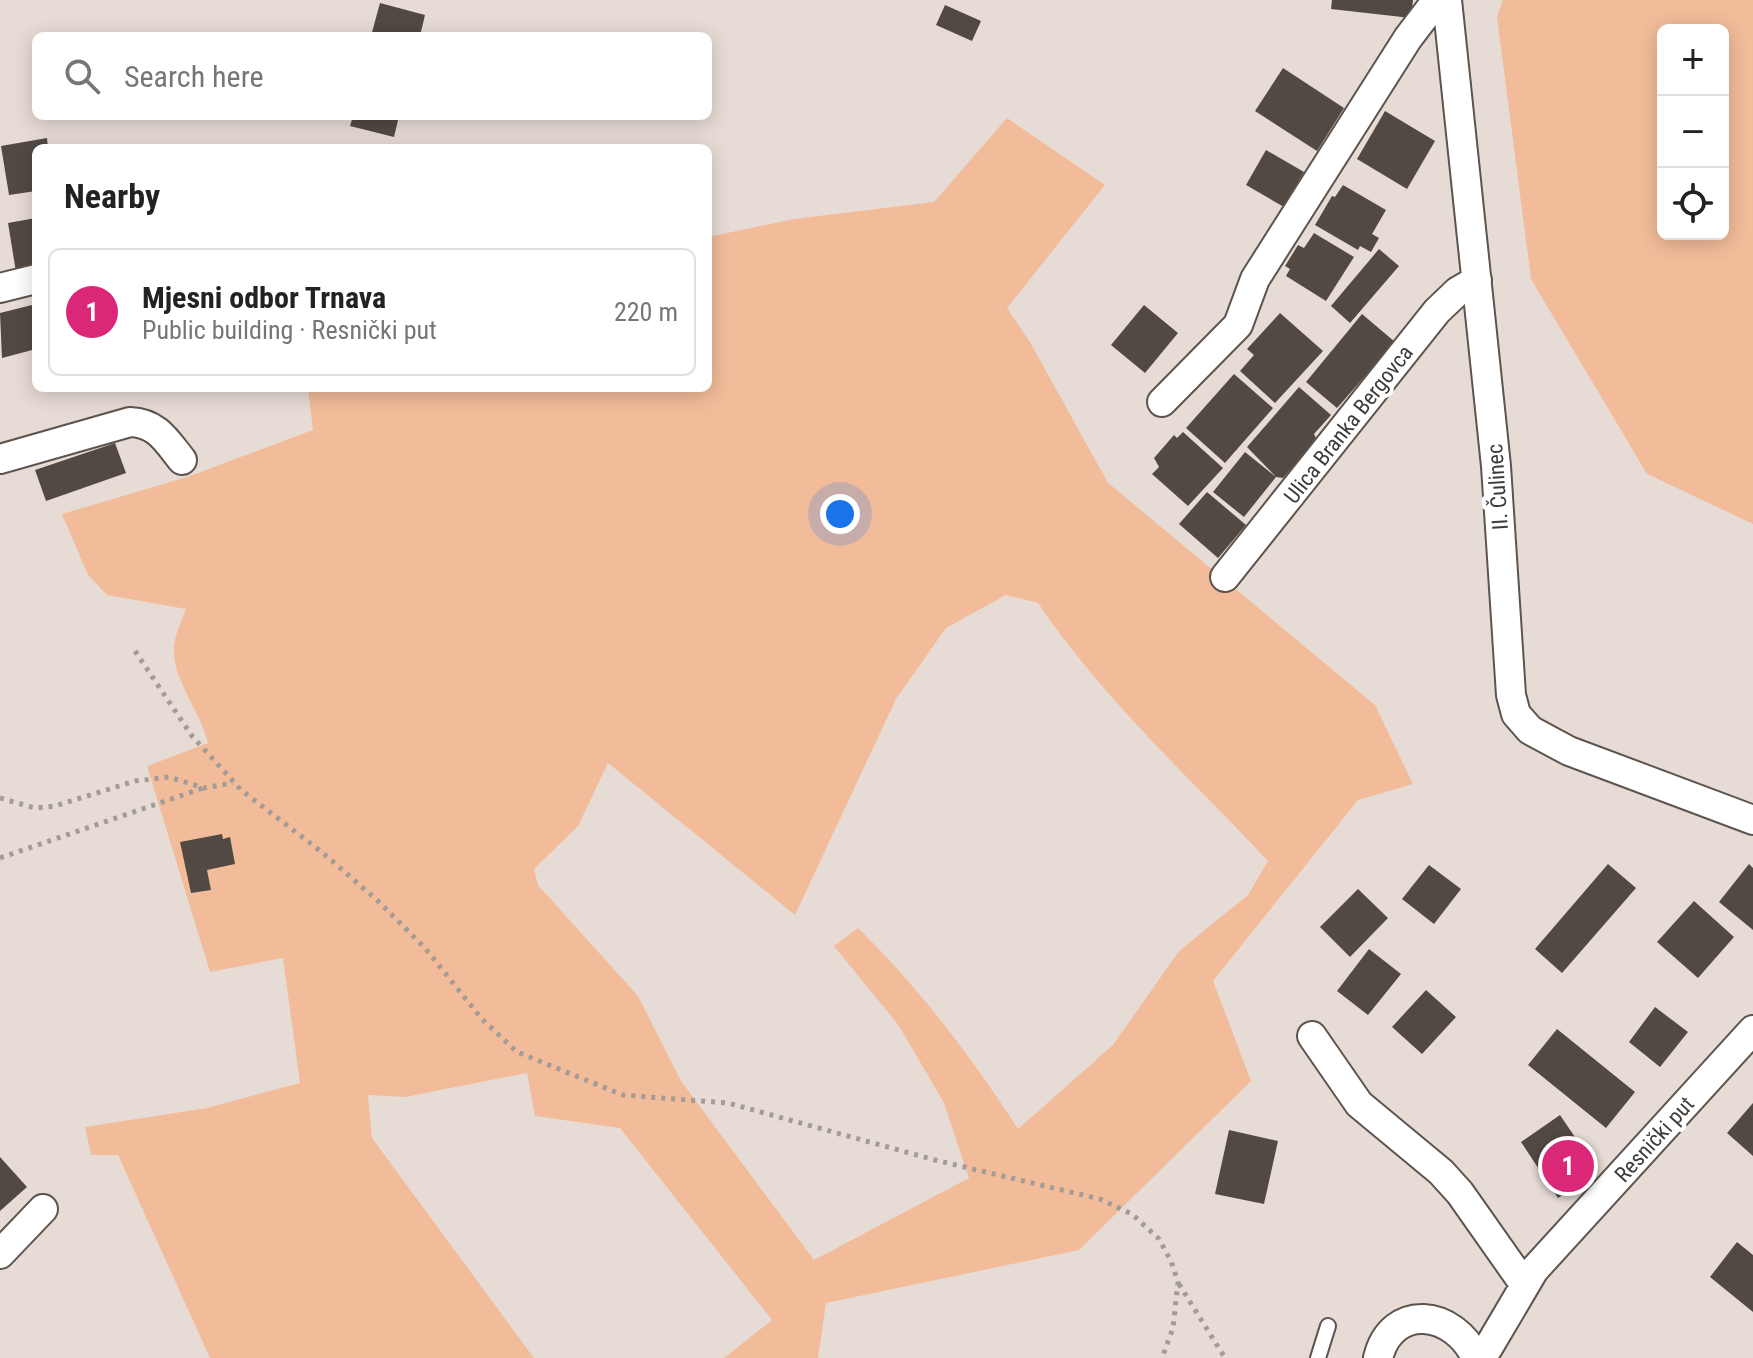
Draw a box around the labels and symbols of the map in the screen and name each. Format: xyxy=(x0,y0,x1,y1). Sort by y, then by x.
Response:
street label: Ulica Branka Bergovca xyxy=(1279,340,1418,508)
street label: II. Čulinec xyxy=(1481,443,1513,531)
your location xyxy=(820,494,860,534)
street label: Resnički put xyxy=(1610,1092,1699,1187)
pin: 1 xyxy=(1542,1136,1594,1196)

